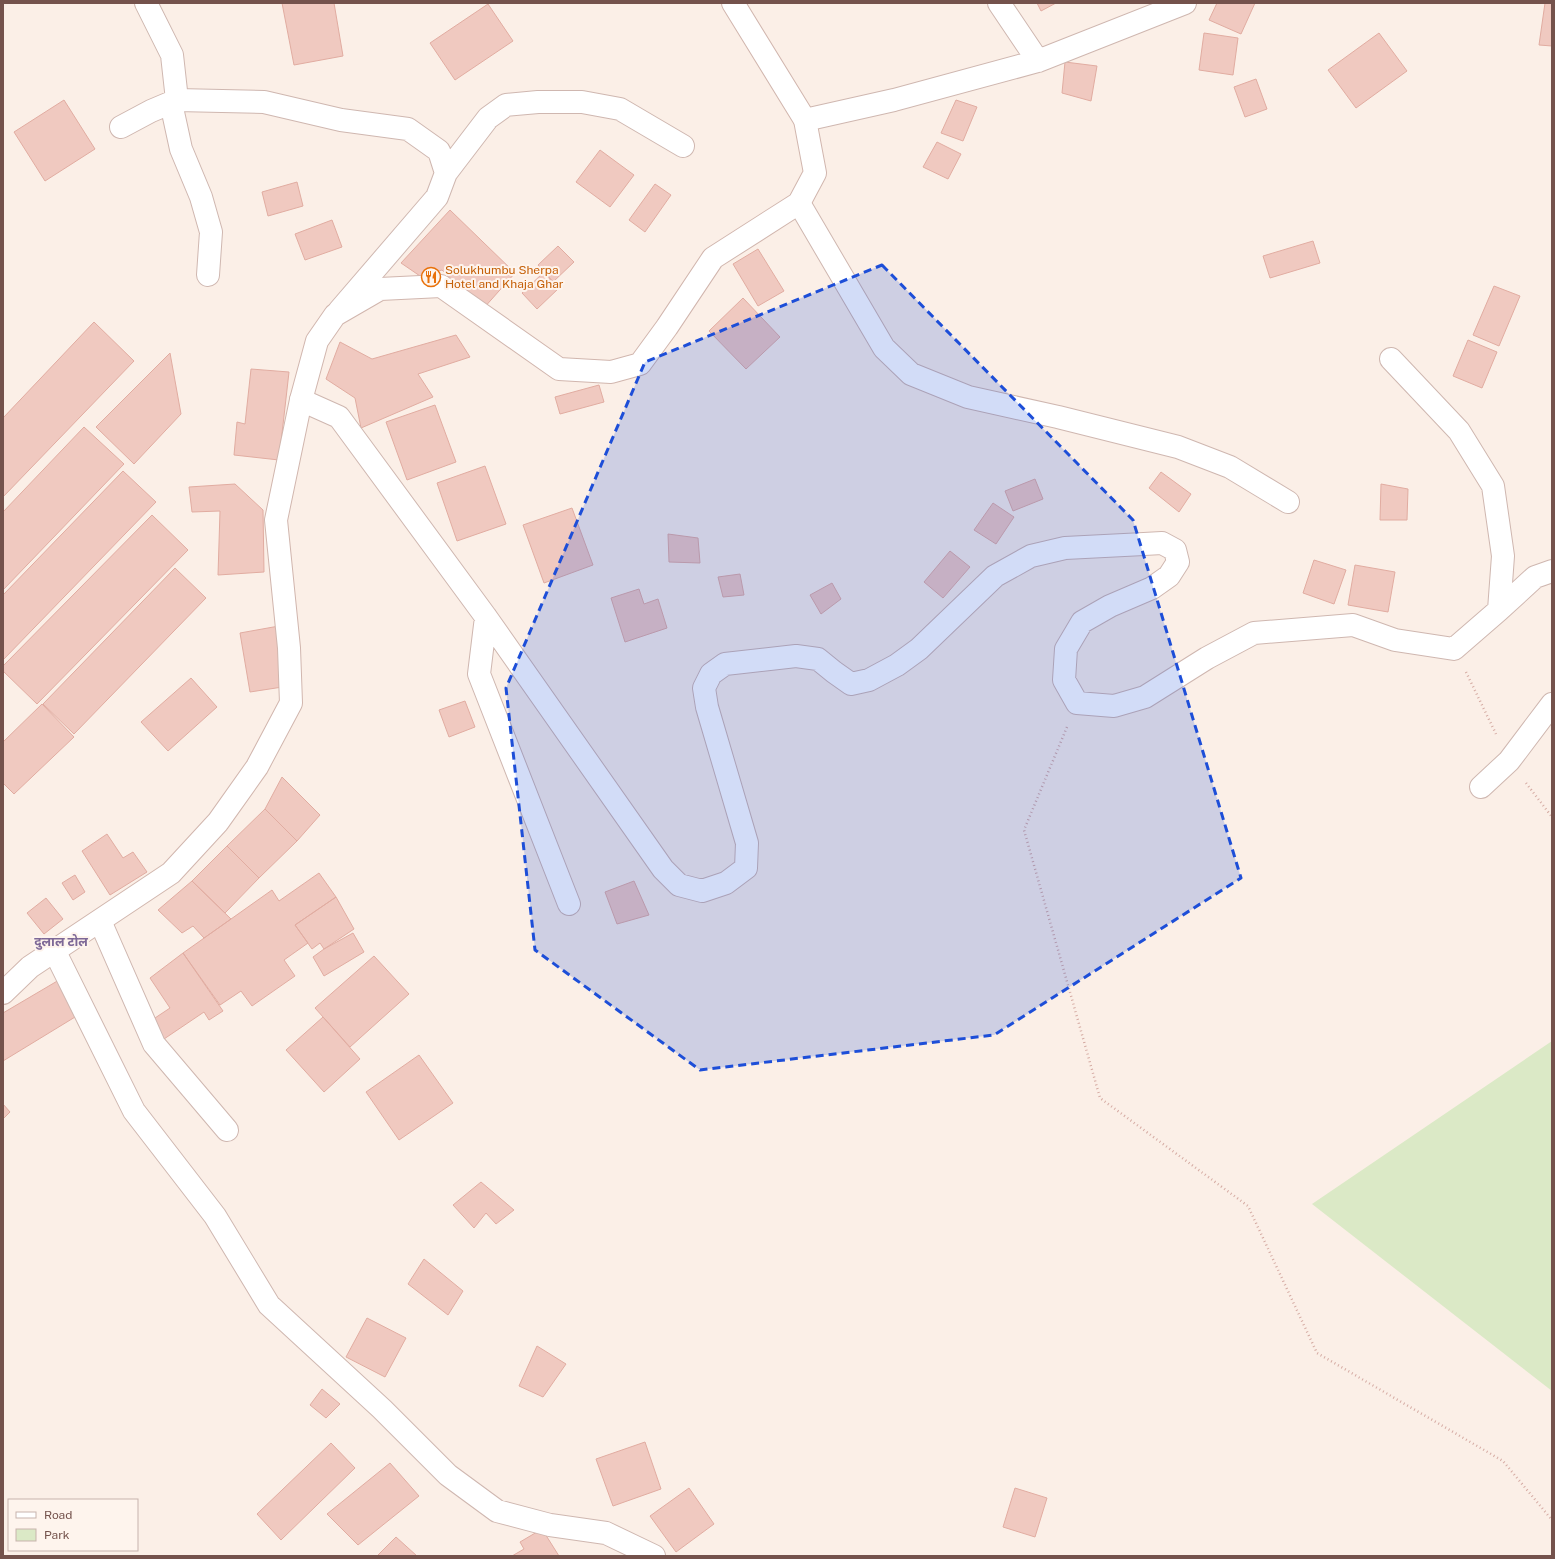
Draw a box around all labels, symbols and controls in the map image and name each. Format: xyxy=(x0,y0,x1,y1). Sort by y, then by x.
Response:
place label: Solukhumbu Sherpa Hotel and Khaja Ghar xyxy=(445,263,564,291)
restaurant icon: Solukhumbu Sherpa Hotel and Khaja Ghar xyxy=(420,266,442,288)
district label: दुलाल टोल xyxy=(34,934,88,950)
legend xyxy=(8,1499,138,1551)
text: Road xyxy=(44,1508,72,1522)
text: Park xyxy=(44,1528,70,1542)

